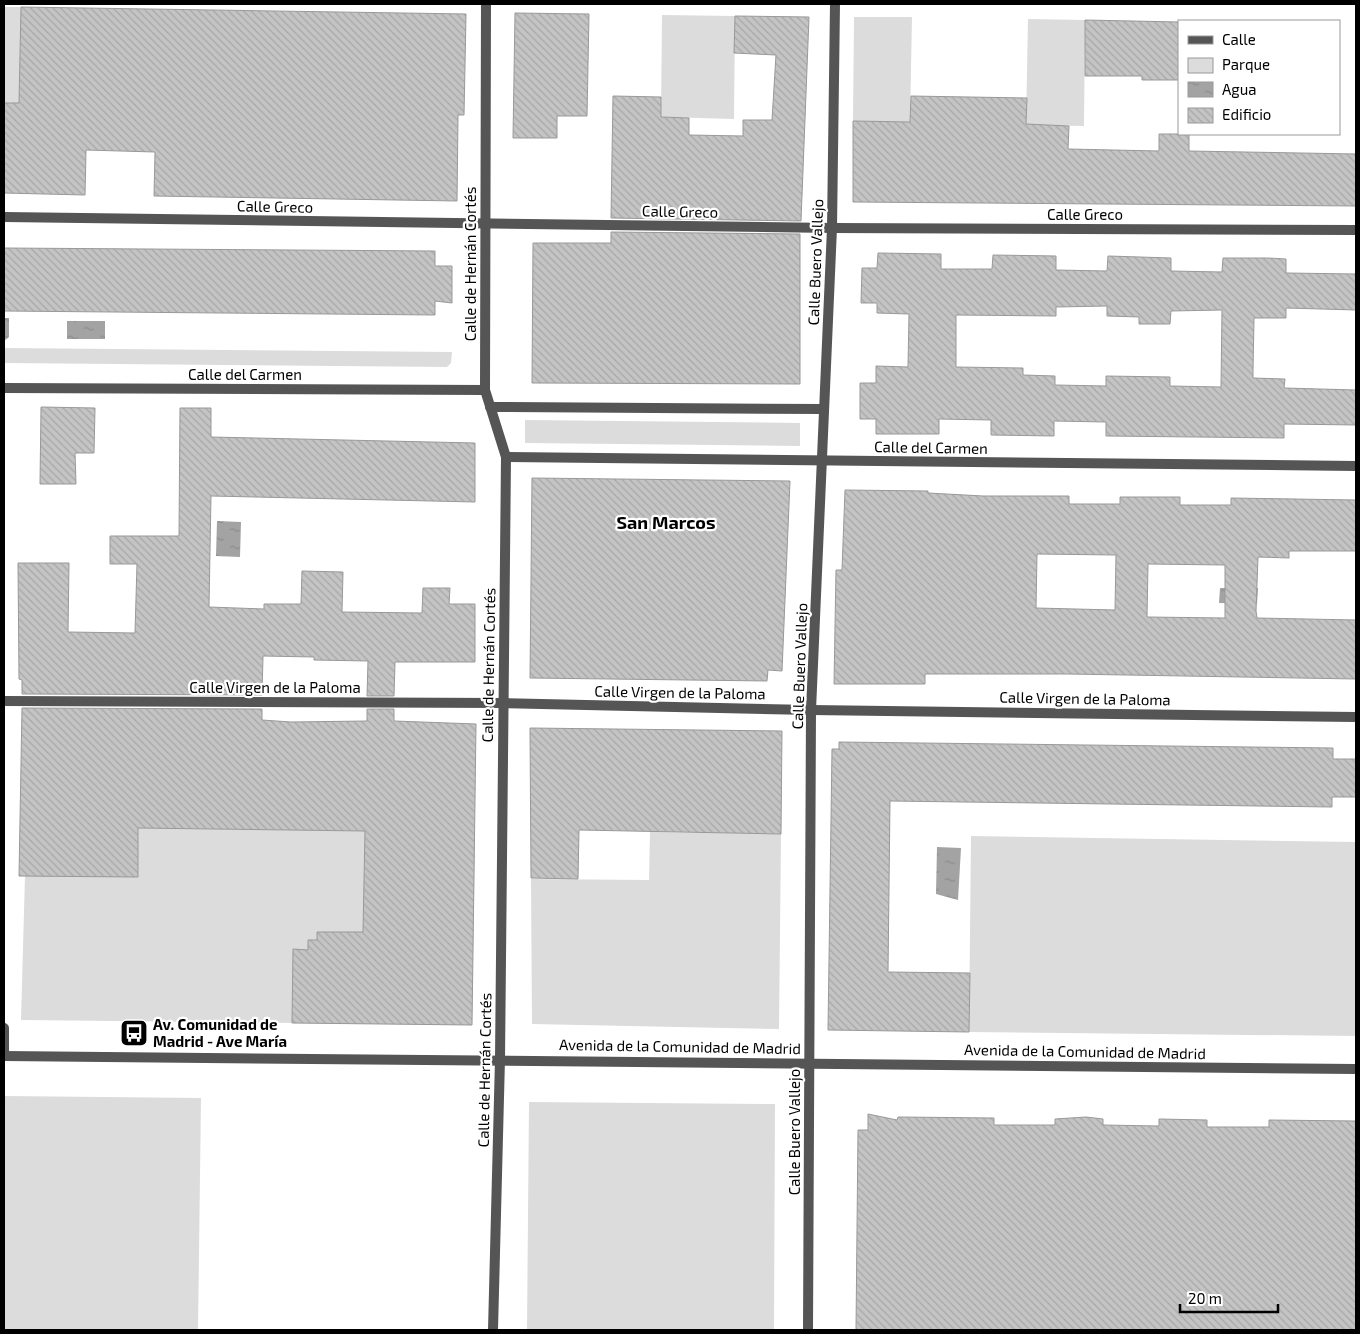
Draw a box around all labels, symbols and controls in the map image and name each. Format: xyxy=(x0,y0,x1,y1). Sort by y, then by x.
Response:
legend xyxy=(1178,20,1340,135)
text: Calle xyxy=(1222,30,1256,48)
text: Parque xyxy=(1222,55,1270,73)
text: Agua xyxy=(1222,80,1257,98)
text: Edificio xyxy=(1222,105,1271,123)
street label: Calle de Hernán Cortés xyxy=(461,187,479,341)
street label: Calle Greco xyxy=(237,196,313,216)
street label: Calle Buero Vallejo xyxy=(804,198,827,326)
street label: Calle Greco xyxy=(642,201,718,221)
street label: Calle Greco xyxy=(1047,205,1123,223)
street label: Calle del Carmen xyxy=(188,365,302,383)
street label: Calle del Carmen xyxy=(874,437,988,457)
district label: San Marcos xyxy=(617,511,716,533)
street label: Calle de Hernán Cortés xyxy=(478,588,498,742)
street label: Calle Buero Vallejo xyxy=(788,602,811,730)
street label: Calle Virgen de la Paloma xyxy=(189,678,361,696)
street label: Calle Virgen de la Paloma xyxy=(594,682,766,702)
street label: Calle Virgen de la Paloma xyxy=(999,688,1171,708)
street label: Calle de Hernán Cortés xyxy=(474,993,494,1147)
place label: Av. Comunidad de Madrid - Ave María xyxy=(153,1015,287,1050)
bus stop icon: Av. Comunidad de Madrid - Ave María xyxy=(119,1018,149,1048)
street label: Avenida de la Comunidad de Madrid xyxy=(559,1035,801,1057)
street label: Avenida de la Comunidad de Madrid xyxy=(964,1040,1206,1062)
street label: Calle Buero Vallejo xyxy=(785,1069,804,1195)
scale bar xyxy=(1180,1282,1278,1314)
text: 20 m xyxy=(1188,1289,1222,1307)

